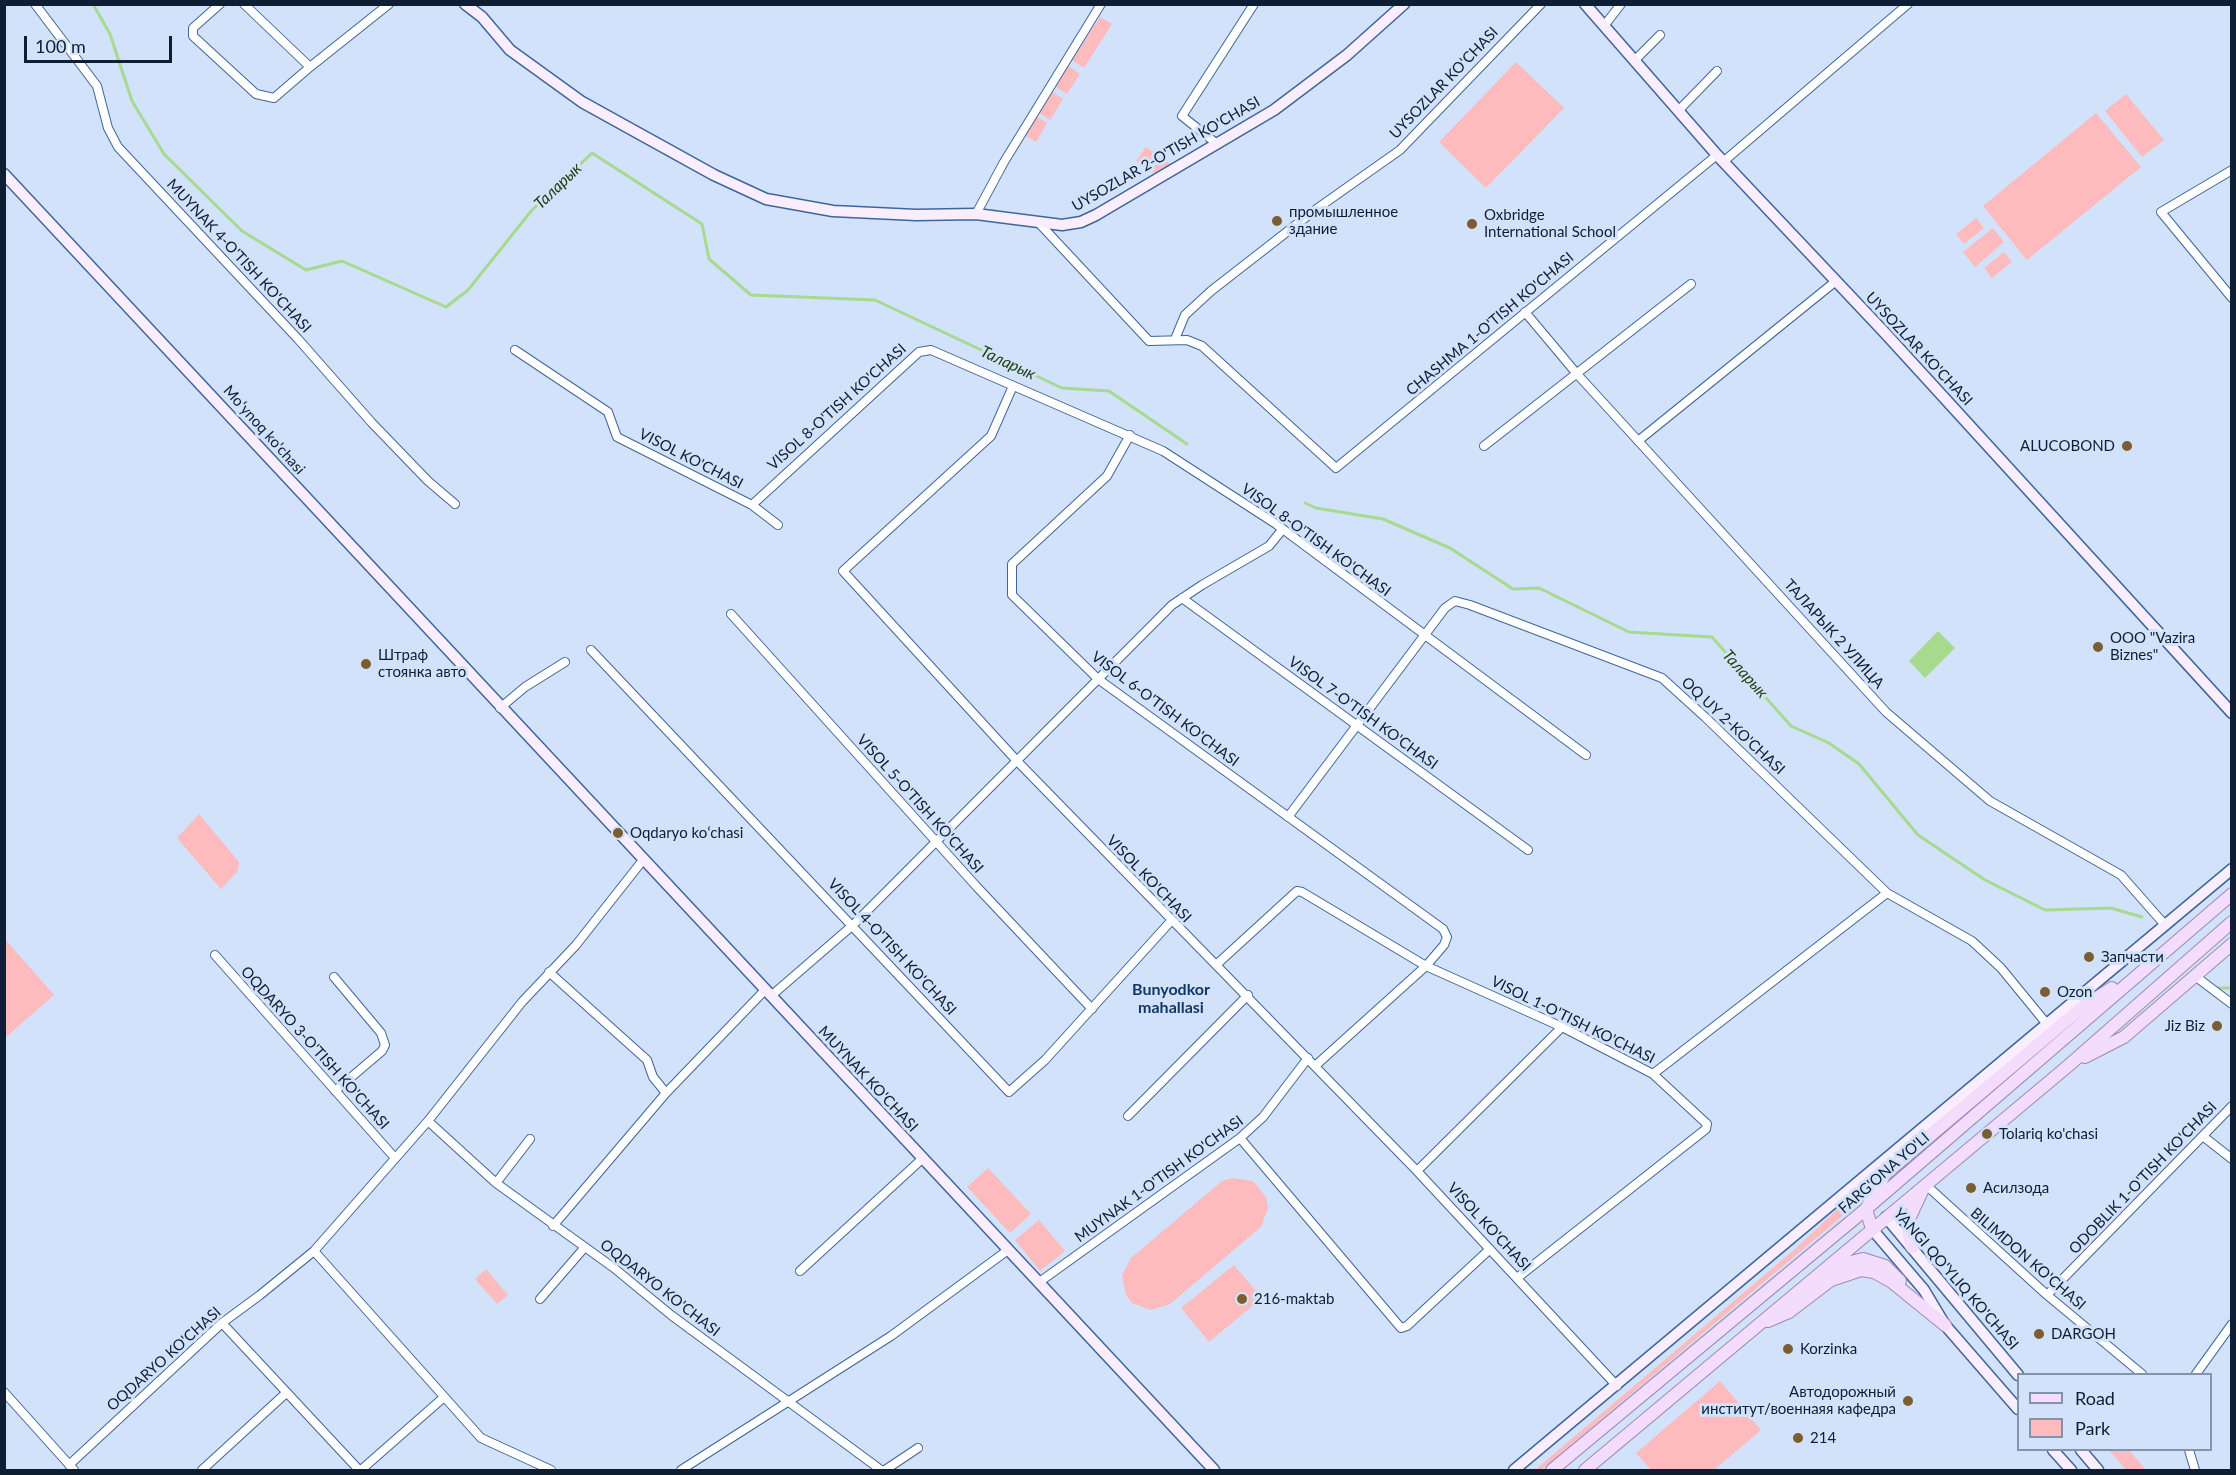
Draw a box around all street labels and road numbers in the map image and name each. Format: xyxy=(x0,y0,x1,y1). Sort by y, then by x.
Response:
street label: UYSOZLAR KO'CHASI xyxy=(1386,23,1502,143)
street label: UYSOZLAR 2-O'TISH KO'CHASI xyxy=(1069,93,1263,215)
street label: MUYNAK 4-O'TISH KO'CHASI xyxy=(163,175,315,337)
street label: CHASHMA 1-O'TISH KO'CHASI xyxy=(1403,249,1577,399)
street label: UYSOZLAR KO'CHASI xyxy=(1862,289,1976,409)
street label: VISOL 8-O'TISH KO'CHASI xyxy=(764,340,910,474)
street label: Moʻynoq ko'chasi xyxy=(219,382,309,478)
street label: VISOL KO'CHASI xyxy=(636,425,746,493)
street label: VISOL 8-O'TISH KO'CHASI xyxy=(1238,480,1394,600)
street label: ТАЛАРЫК 2 УЛИЦА xyxy=(1780,576,1888,692)
street label: VISOL 6-O'TISH KO'CHASI xyxy=(1088,648,1242,770)
street label: VISOL 7-O'TISH KO'CHASI xyxy=(1285,653,1441,773)
street label: OQ UY 2-KO'CHASI xyxy=(1678,673,1788,779)
street label: VISOL 5-O'TISH KO'CHASI xyxy=(853,731,987,877)
street label: VISOL KO'CHASI xyxy=(1103,832,1195,926)
street label: VISOL 4-O'TISH KO'CHASI xyxy=(824,875,960,1019)
street label: OQDARYO 3-O'TISH KO'CHASI xyxy=(237,963,393,1133)
street label: VISOL 1-O'TISH KO'CHASI xyxy=(1488,972,1658,1068)
street label: MUYNAK KO'CHASI xyxy=(814,1022,922,1136)
street label: ODOBLIK 1-O'TISH KO'CHASI xyxy=(2065,1098,2221,1258)
street label: MUYNAK 1-O'TISH KO'CHASI xyxy=(1071,1112,1247,1246)
street label: FARG'ONA YO'LI xyxy=(1835,1129,1933,1217)
street label: VISOL KO'CHASI xyxy=(1443,1179,1535,1275)
street label: BILIMDON KO'CHASI xyxy=(1967,1204,2089,1314)
street label: YANGI QO'YLIQ KO'CHASI xyxy=(1890,1205,2022,1353)
street label: OQDARYO KO'CHASI xyxy=(596,1236,724,1340)
street label: OQDARYO KO'CHASI xyxy=(103,1303,225,1415)

